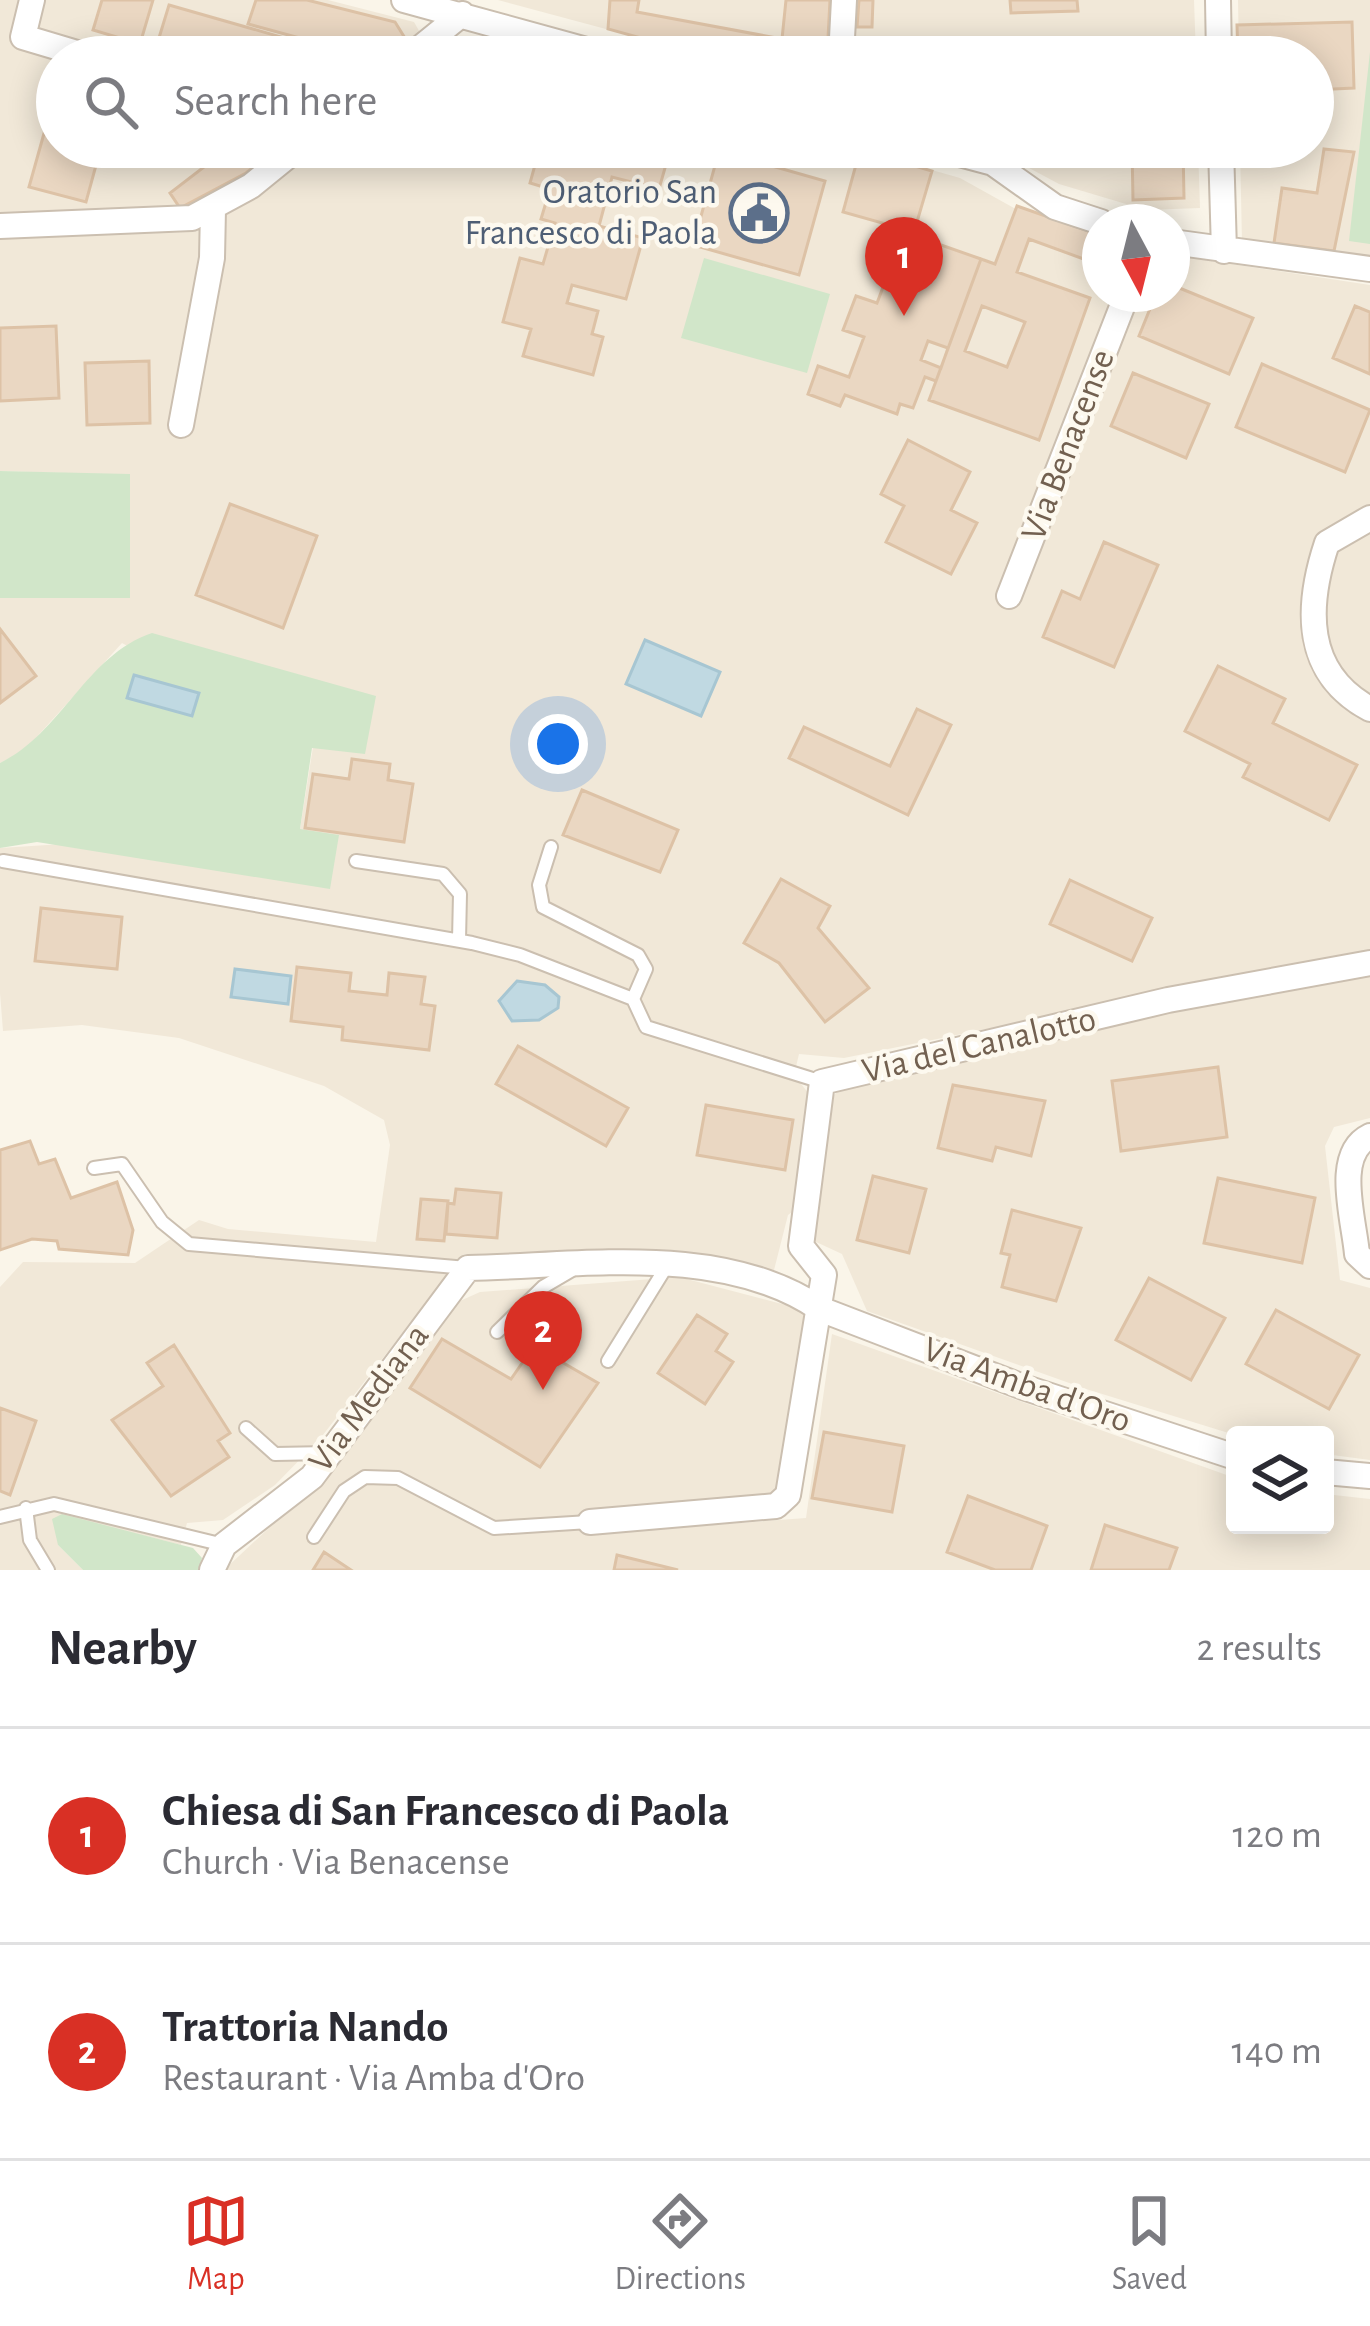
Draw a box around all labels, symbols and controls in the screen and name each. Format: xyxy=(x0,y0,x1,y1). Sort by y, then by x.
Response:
search box xyxy=(36,36,1334,168)
icon: search xyxy=(78,69,144,135)
text: Search here xyxy=(174,79,377,124)
place label: Oratorio San Francesco di Paola xyxy=(464,174,717,251)
public building icon: Oratorio San Francesco di Paola xyxy=(728,182,790,244)
north arrow xyxy=(1082,204,1190,312)
pin: 1 xyxy=(865,217,943,316)
street label: Via Benacense xyxy=(1015,345,1121,545)
your location xyxy=(528,714,588,774)
street label: Via del Canalotto xyxy=(859,1001,1099,1089)
pin: 2 xyxy=(504,1291,582,1390)
street label: Via Mediana xyxy=(302,1317,436,1479)
street label: Via Amba d'Oro xyxy=(918,1331,1136,1439)
map controls xyxy=(1226,1426,1334,1534)
button: layers xyxy=(1226,1426,1334,1534)
text: Nearby xyxy=(48,1623,197,1674)
text: 2 results xyxy=(1196,1629,1322,1668)
text: Chiesa di San Francesco di Paola xyxy=(162,1789,729,1834)
text: 1 xyxy=(80,1816,94,1855)
text: 120 m xyxy=(1233,1816,1322,1855)
text: Church · Via Benacense xyxy=(162,1843,510,1882)
text: Trattoria Nando xyxy=(162,2005,448,2050)
text: 2 xyxy=(78,2032,96,2071)
text: 140 m xyxy=(1232,2032,1322,2071)
text: Restaurant · Via Amba d'Oro xyxy=(162,2059,585,2098)
tab: Map xyxy=(183,2188,249,2300)
tab: Directions xyxy=(614,2188,746,2300)
tab: Saved xyxy=(1112,2188,1187,2300)

